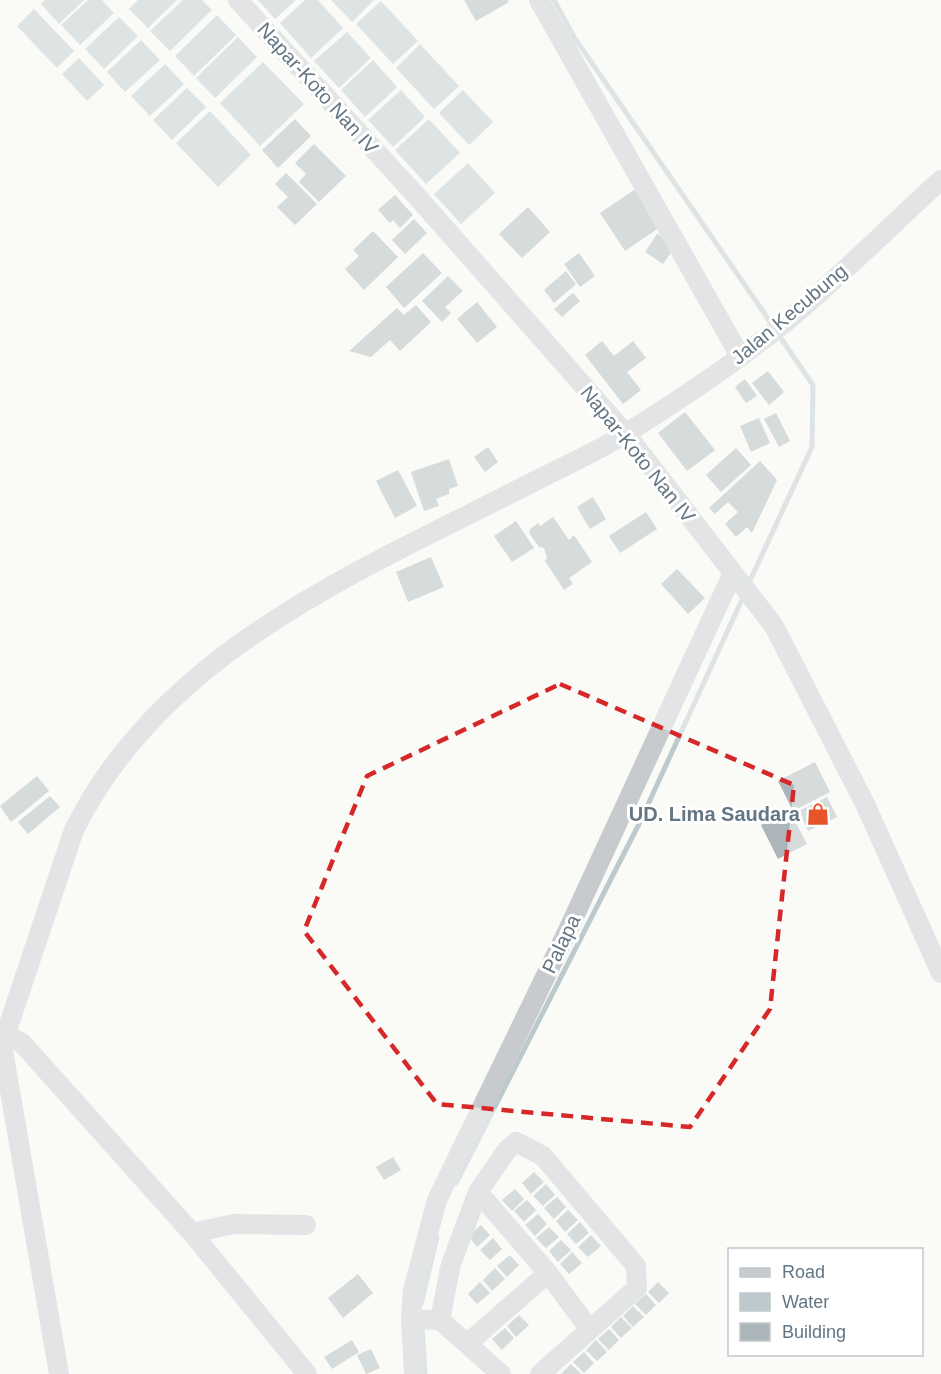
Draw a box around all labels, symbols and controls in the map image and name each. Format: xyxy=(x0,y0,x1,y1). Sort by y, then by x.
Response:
street label: Napar-Koto Nan IV xyxy=(253,18,383,159)
street label: Jalan Kecubung xyxy=(727,259,851,369)
street label: Napar-Koto Nan IV xyxy=(576,381,700,527)
shop icon: UD. Lima Saudara xyxy=(805,801,831,827)
place label: UD. Lima Saudara xyxy=(629,803,801,825)
street label: Palapa xyxy=(537,910,585,977)
legend xyxy=(728,1248,923,1356)
text: Road xyxy=(782,1262,825,1282)
text: Water xyxy=(782,1292,829,1312)
text: Building xyxy=(782,1322,846,1342)

